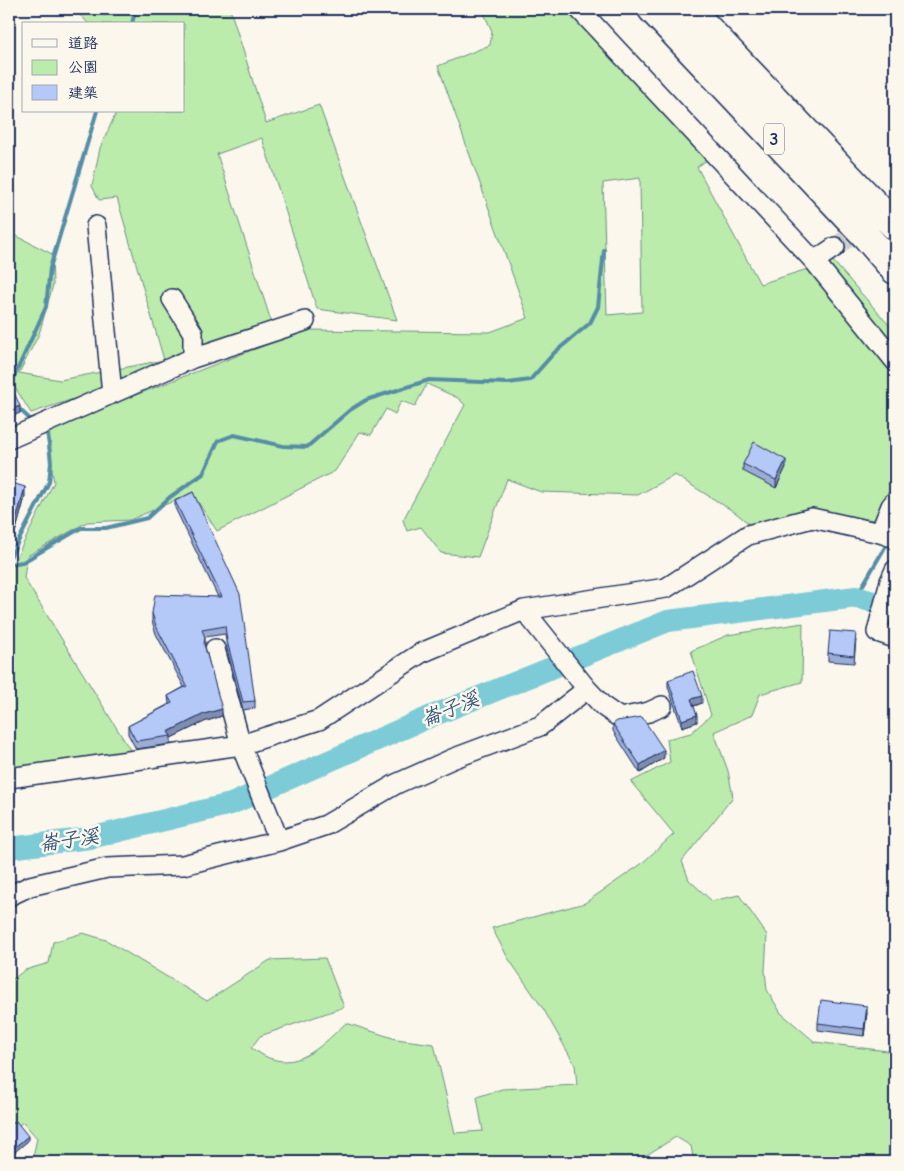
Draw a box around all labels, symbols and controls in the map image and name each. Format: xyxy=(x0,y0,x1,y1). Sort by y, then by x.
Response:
legend xyxy=(22,22,185,112)
text: 道路 xyxy=(68,34,98,52)
text: 公園 xyxy=(68,58,98,76)
text: 建築 xyxy=(68,84,98,102)
road number: 3 xyxy=(764,124,784,154)
water label: 崙子溪 xyxy=(418,687,483,731)
water label: 崙子溪 xyxy=(38,824,101,856)

